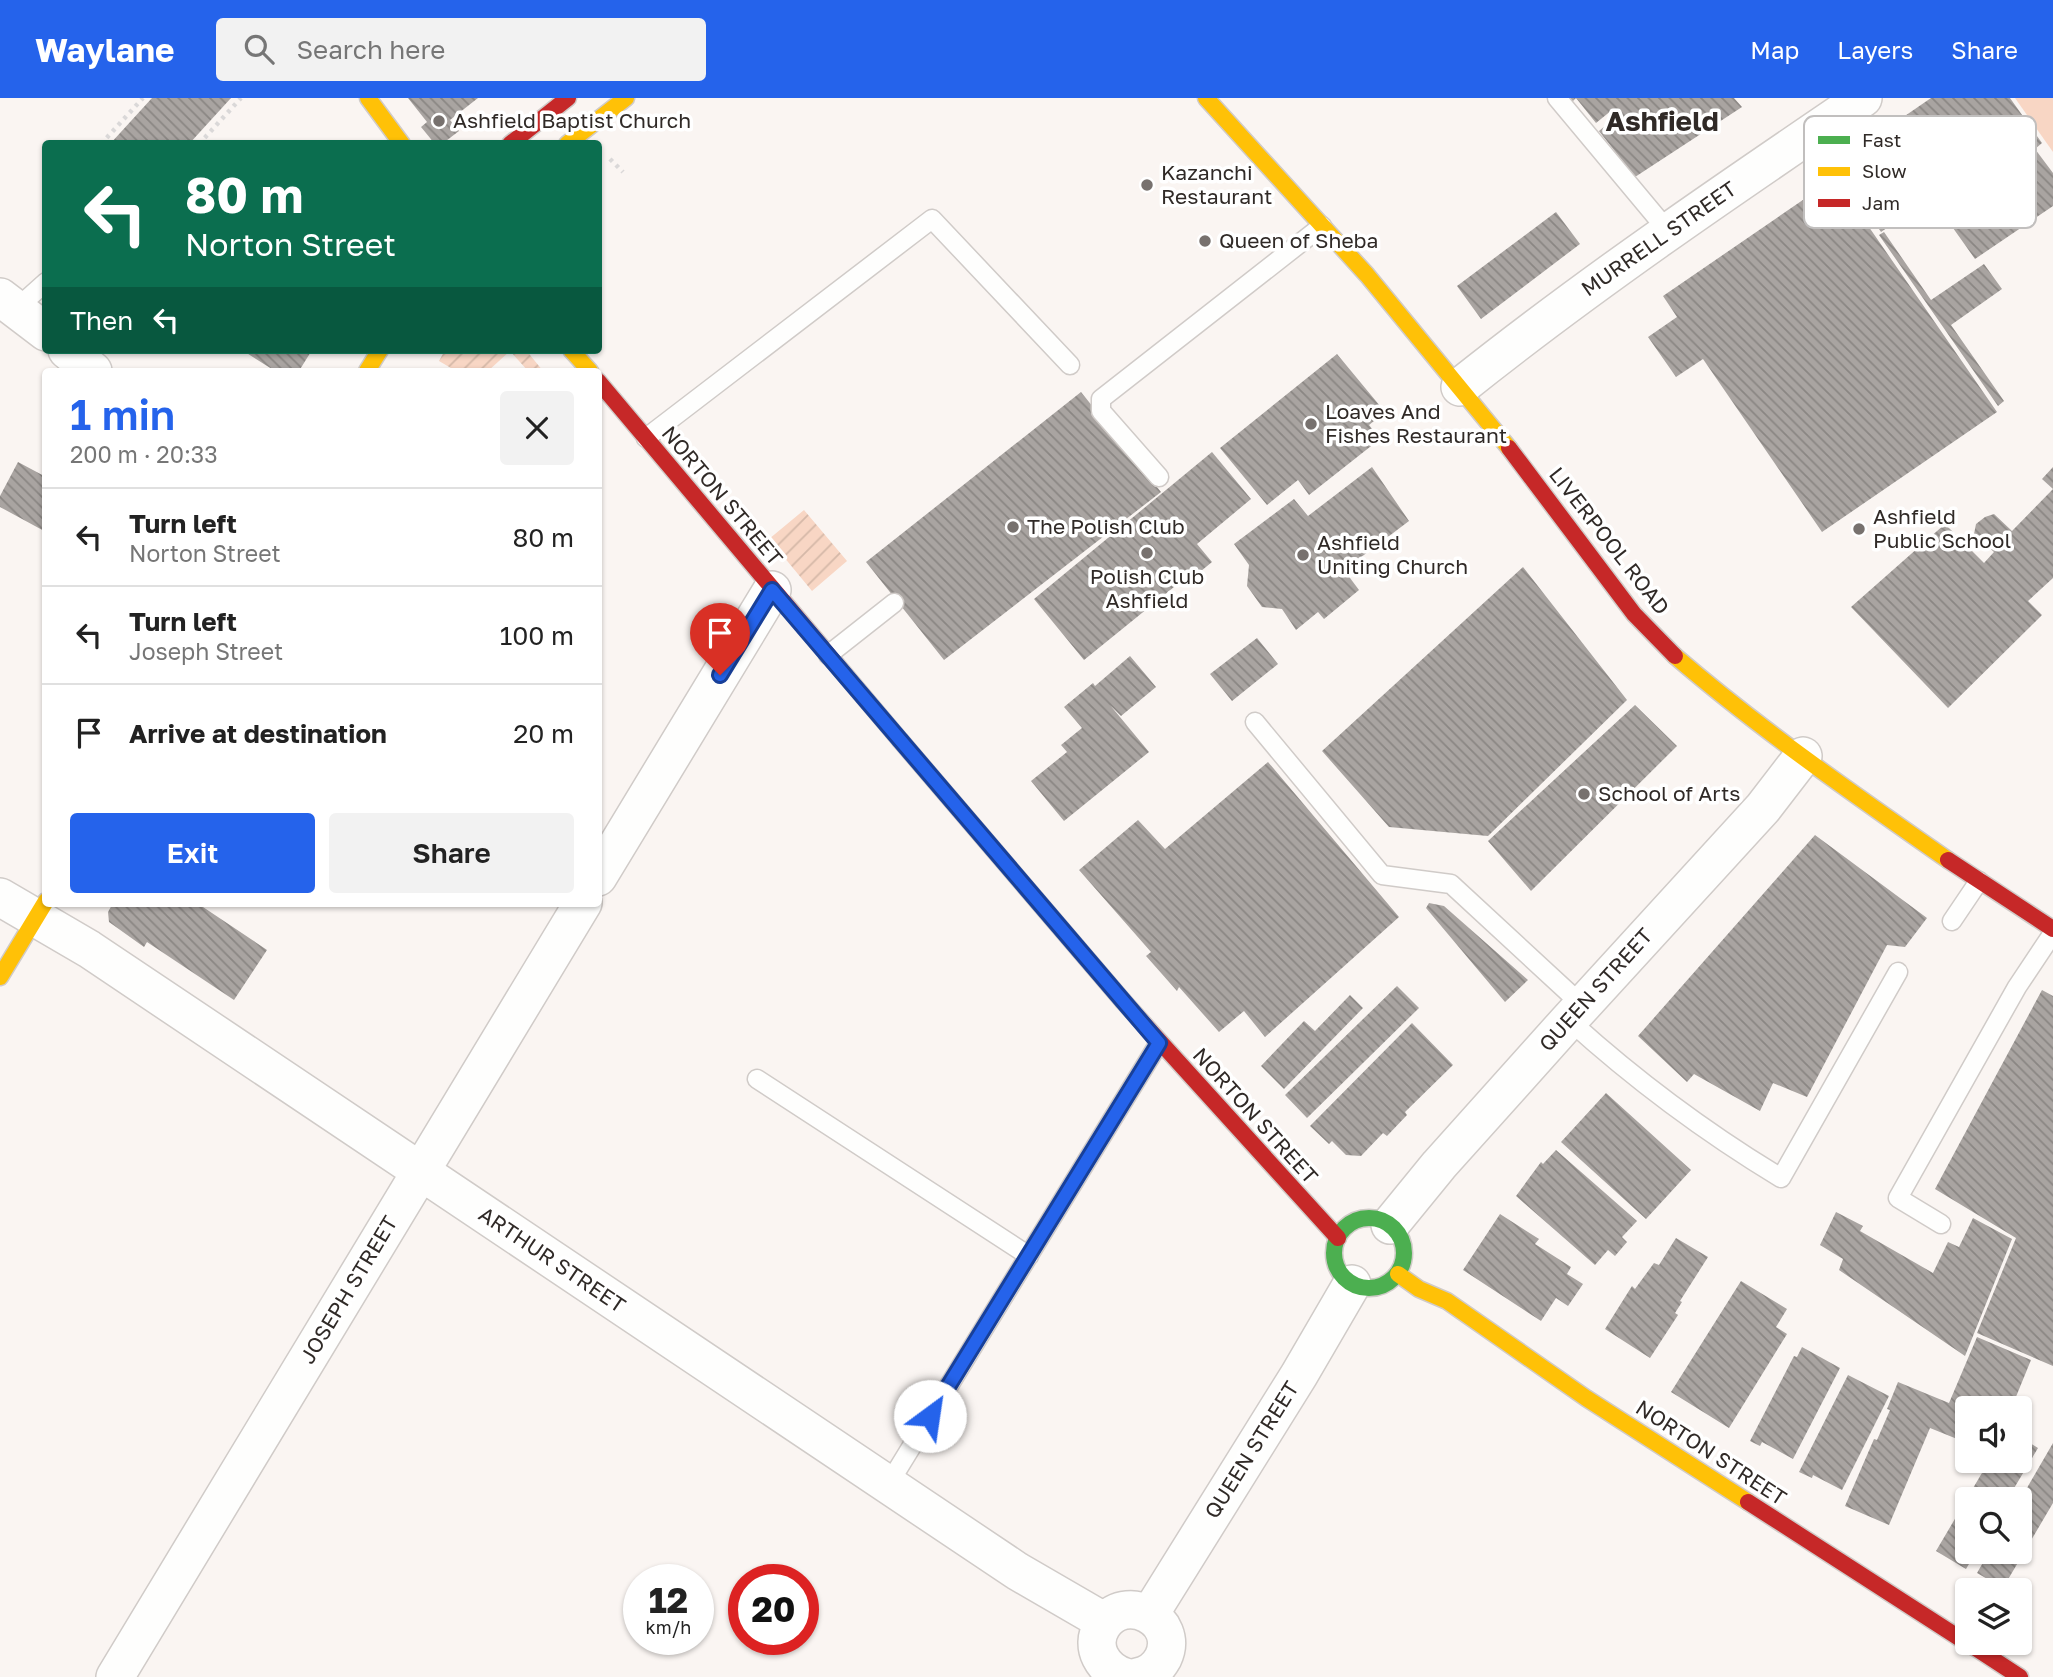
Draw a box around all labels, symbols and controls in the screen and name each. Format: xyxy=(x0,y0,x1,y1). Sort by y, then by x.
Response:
search box xyxy=(216,18,706,81)
text: Waylane xyxy=(35,30,174,69)
icon: search xyxy=(240,30,278,68)
text: Search here xyxy=(296,34,445,65)
text: Map xyxy=(1750,35,1799,64)
text: Layers xyxy=(1837,35,1913,64)
text: Share xyxy=(1951,35,2018,64)
district label: Ashfield xyxy=(1605,104,1719,137)
place label: Ashfield Baptist Church xyxy=(453,107,691,133)
marker: Ashfield Baptist Church xyxy=(431,113,447,129)
legend xyxy=(1804,116,2036,228)
text: Fast xyxy=(1862,128,1901,151)
place label: Kazanchi Restaurant xyxy=(1161,159,1272,209)
text: Slow xyxy=(1862,159,1907,182)
text: 80 m xyxy=(185,165,303,224)
icon: left xyxy=(70,168,161,259)
street label: MURRELL STREET xyxy=(1576,175,1741,301)
marker: Kazanchi Restaurant xyxy=(1139,177,1155,193)
text: Jam xyxy=(1862,191,1900,214)
text: Norton Street xyxy=(185,225,396,263)
place label: Queen of Sheba xyxy=(1219,227,1378,253)
marker: Queen of Sheba xyxy=(1197,233,1213,249)
icon: left xyxy=(147,301,185,339)
text: Then xyxy=(70,305,133,336)
text: 1 min xyxy=(70,389,175,439)
button: close xyxy=(500,391,574,465)
place label: Loaves And Fishes Restaurant xyxy=(1325,398,1507,448)
marker: Loaves And Fishes Restaurant xyxy=(1303,416,1319,432)
street label: NORTON STREET xyxy=(657,420,789,570)
text: 200 m · 20:33 xyxy=(70,440,218,468)
street label: LIVERPOOL ROAD xyxy=(1544,461,1675,619)
place label: Ashfield Public School xyxy=(1873,503,2011,553)
text: Turn left xyxy=(129,508,237,539)
place label: The Polish Club xyxy=(1027,513,1185,539)
icon: left xyxy=(70,518,108,556)
marker: The Polish Club xyxy=(1005,519,1021,535)
marker: Ashfield Public School xyxy=(1851,521,1867,537)
text: 80 m xyxy=(513,522,574,553)
place label: Ashfield Uniting Church xyxy=(1317,529,1468,579)
text: Norton Street xyxy=(129,539,281,567)
marker: Polish Club Ashfield xyxy=(1139,545,1155,561)
marker: Ashfield Uniting Church xyxy=(1295,547,1311,563)
place label: Polish Club Ashfield xyxy=(1090,563,1204,613)
pin xyxy=(690,603,750,675)
text: Turn left xyxy=(129,606,237,637)
icon: arrive xyxy=(701,614,739,652)
icon: left xyxy=(70,616,108,654)
text: 100 m xyxy=(500,620,574,651)
text: Joseph Street xyxy=(129,637,283,665)
icon: arrive xyxy=(70,714,108,752)
text: Arrive at destination xyxy=(129,718,387,749)
text: 20 m xyxy=(513,718,574,749)
place label: School of Arts xyxy=(1598,780,1741,806)
marker: School of Arts xyxy=(1576,786,1592,802)
button: Exit xyxy=(70,813,315,893)
button: Share xyxy=(329,813,574,893)
street label: QUEEN STREET xyxy=(1533,922,1657,1056)
street label: NORTON STREET xyxy=(1188,1042,1324,1189)
street label: ARTHUR STREET xyxy=(474,1200,631,1318)
street label: JOSEPH STREET xyxy=(294,1211,402,1368)
street label: QUEEN STREET xyxy=(1199,1376,1304,1523)
position arrow xyxy=(893,1379,967,1453)
street label: NORTON STREET xyxy=(1631,1394,1792,1511)
map controls xyxy=(1955,1396,2032,1655)
button: sound xyxy=(1955,1396,2032,1473)
button: search xyxy=(1955,1487,2032,1564)
speed limit sign: 20 xyxy=(728,1564,819,1655)
button: layers xyxy=(1955,1578,2032,1655)
text: 12 xyxy=(649,1579,688,1621)
text: km/h xyxy=(646,1616,691,1638)

